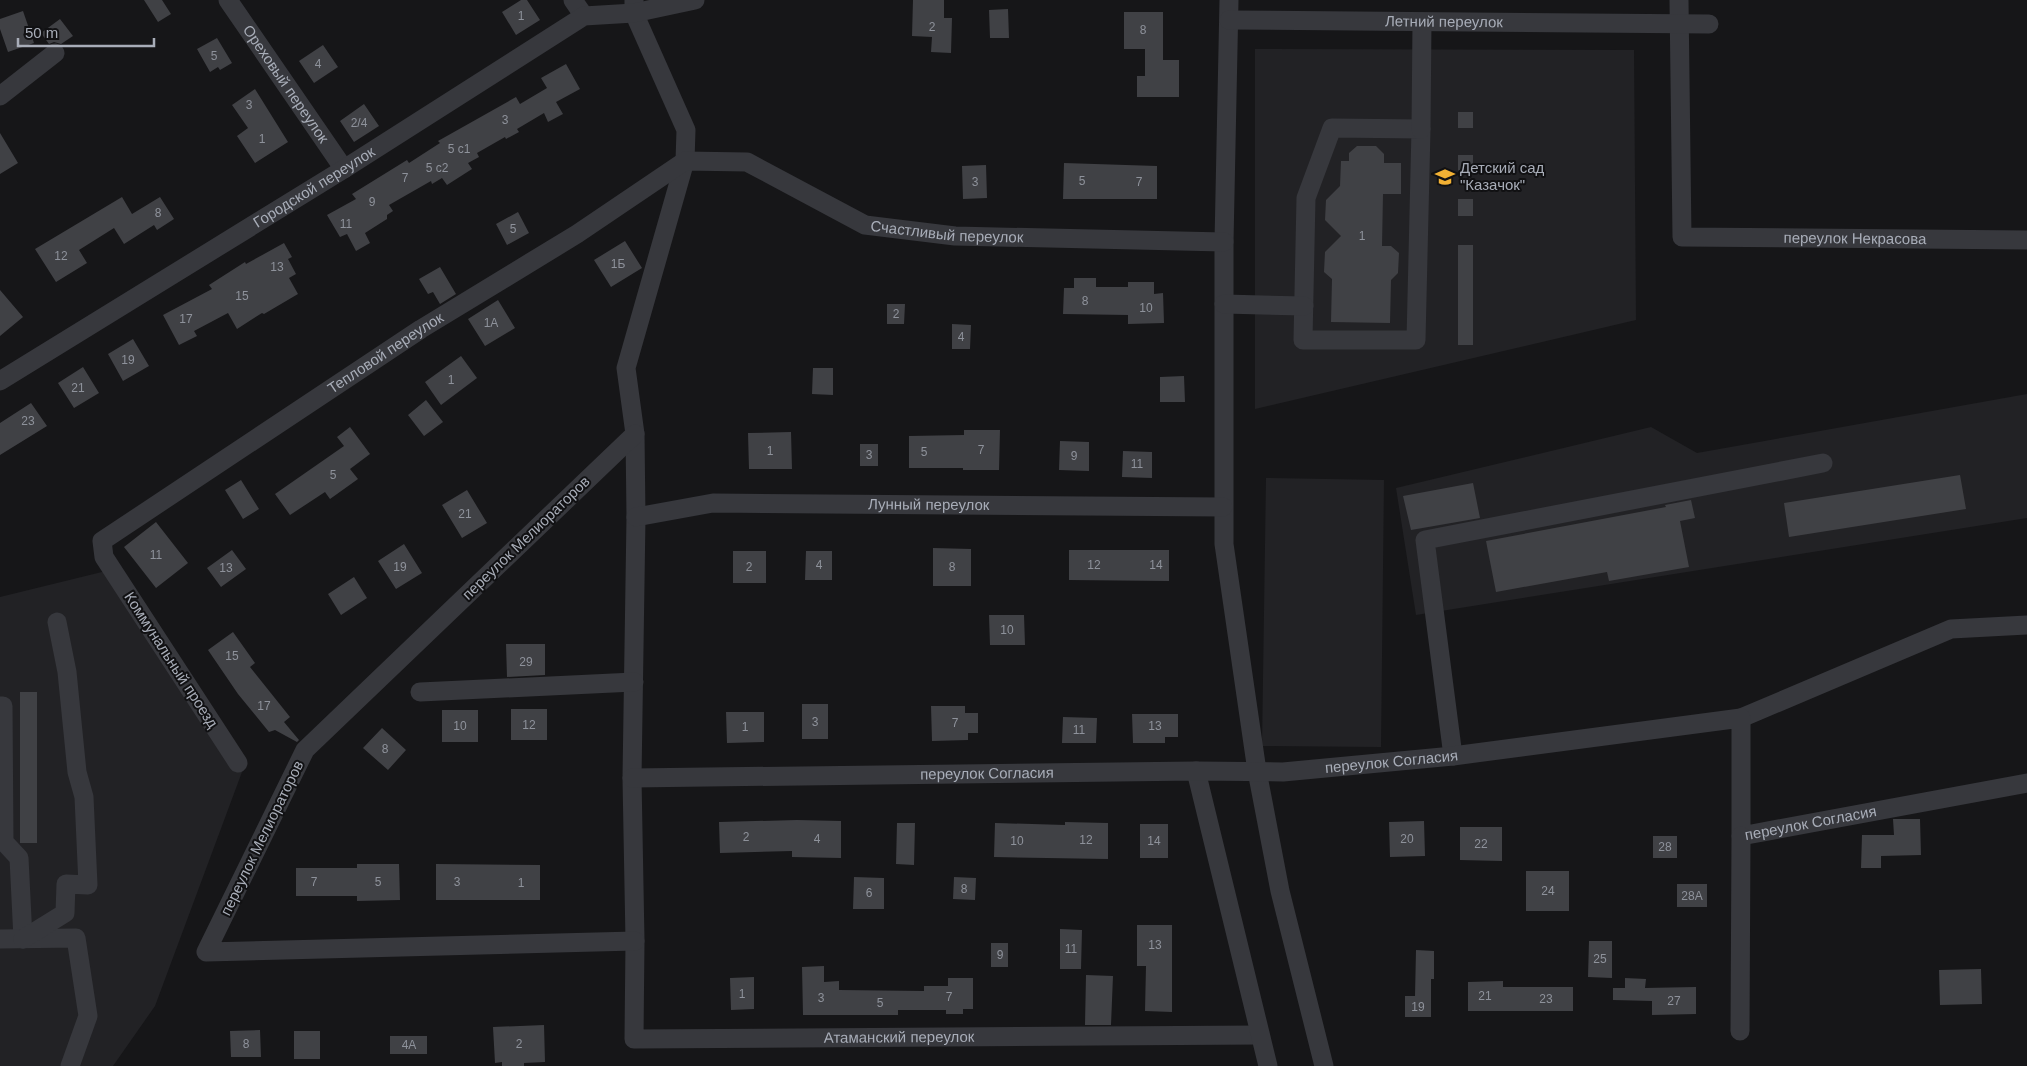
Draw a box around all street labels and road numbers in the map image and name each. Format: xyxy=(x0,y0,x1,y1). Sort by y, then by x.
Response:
street label: Летний переулок xyxy=(1385,12,1503,30)
street label: Ореховый переулок xyxy=(240,22,333,146)
street label: Городской переулок xyxy=(250,142,378,231)
street label: Счастливый переулок xyxy=(870,217,1024,246)
street label: переулок Некрасова xyxy=(1784,229,1927,247)
street label: Тепловой переулок xyxy=(324,308,446,397)
street label: переулок Мелиораторов xyxy=(459,472,593,603)
street label: Лунный переулок xyxy=(868,495,990,513)
street label: Коммунальный проезд xyxy=(121,589,222,731)
street label: переулок Согласия xyxy=(1324,746,1459,776)
street label: переулок Мелиораторов xyxy=(217,758,307,918)
street label: переулок Согласия xyxy=(920,764,1054,782)
street label: переулок Согласия xyxy=(1743,802,1878,843)
street label: Атаманский переулок xyxy=(824,1028,975,1046)

